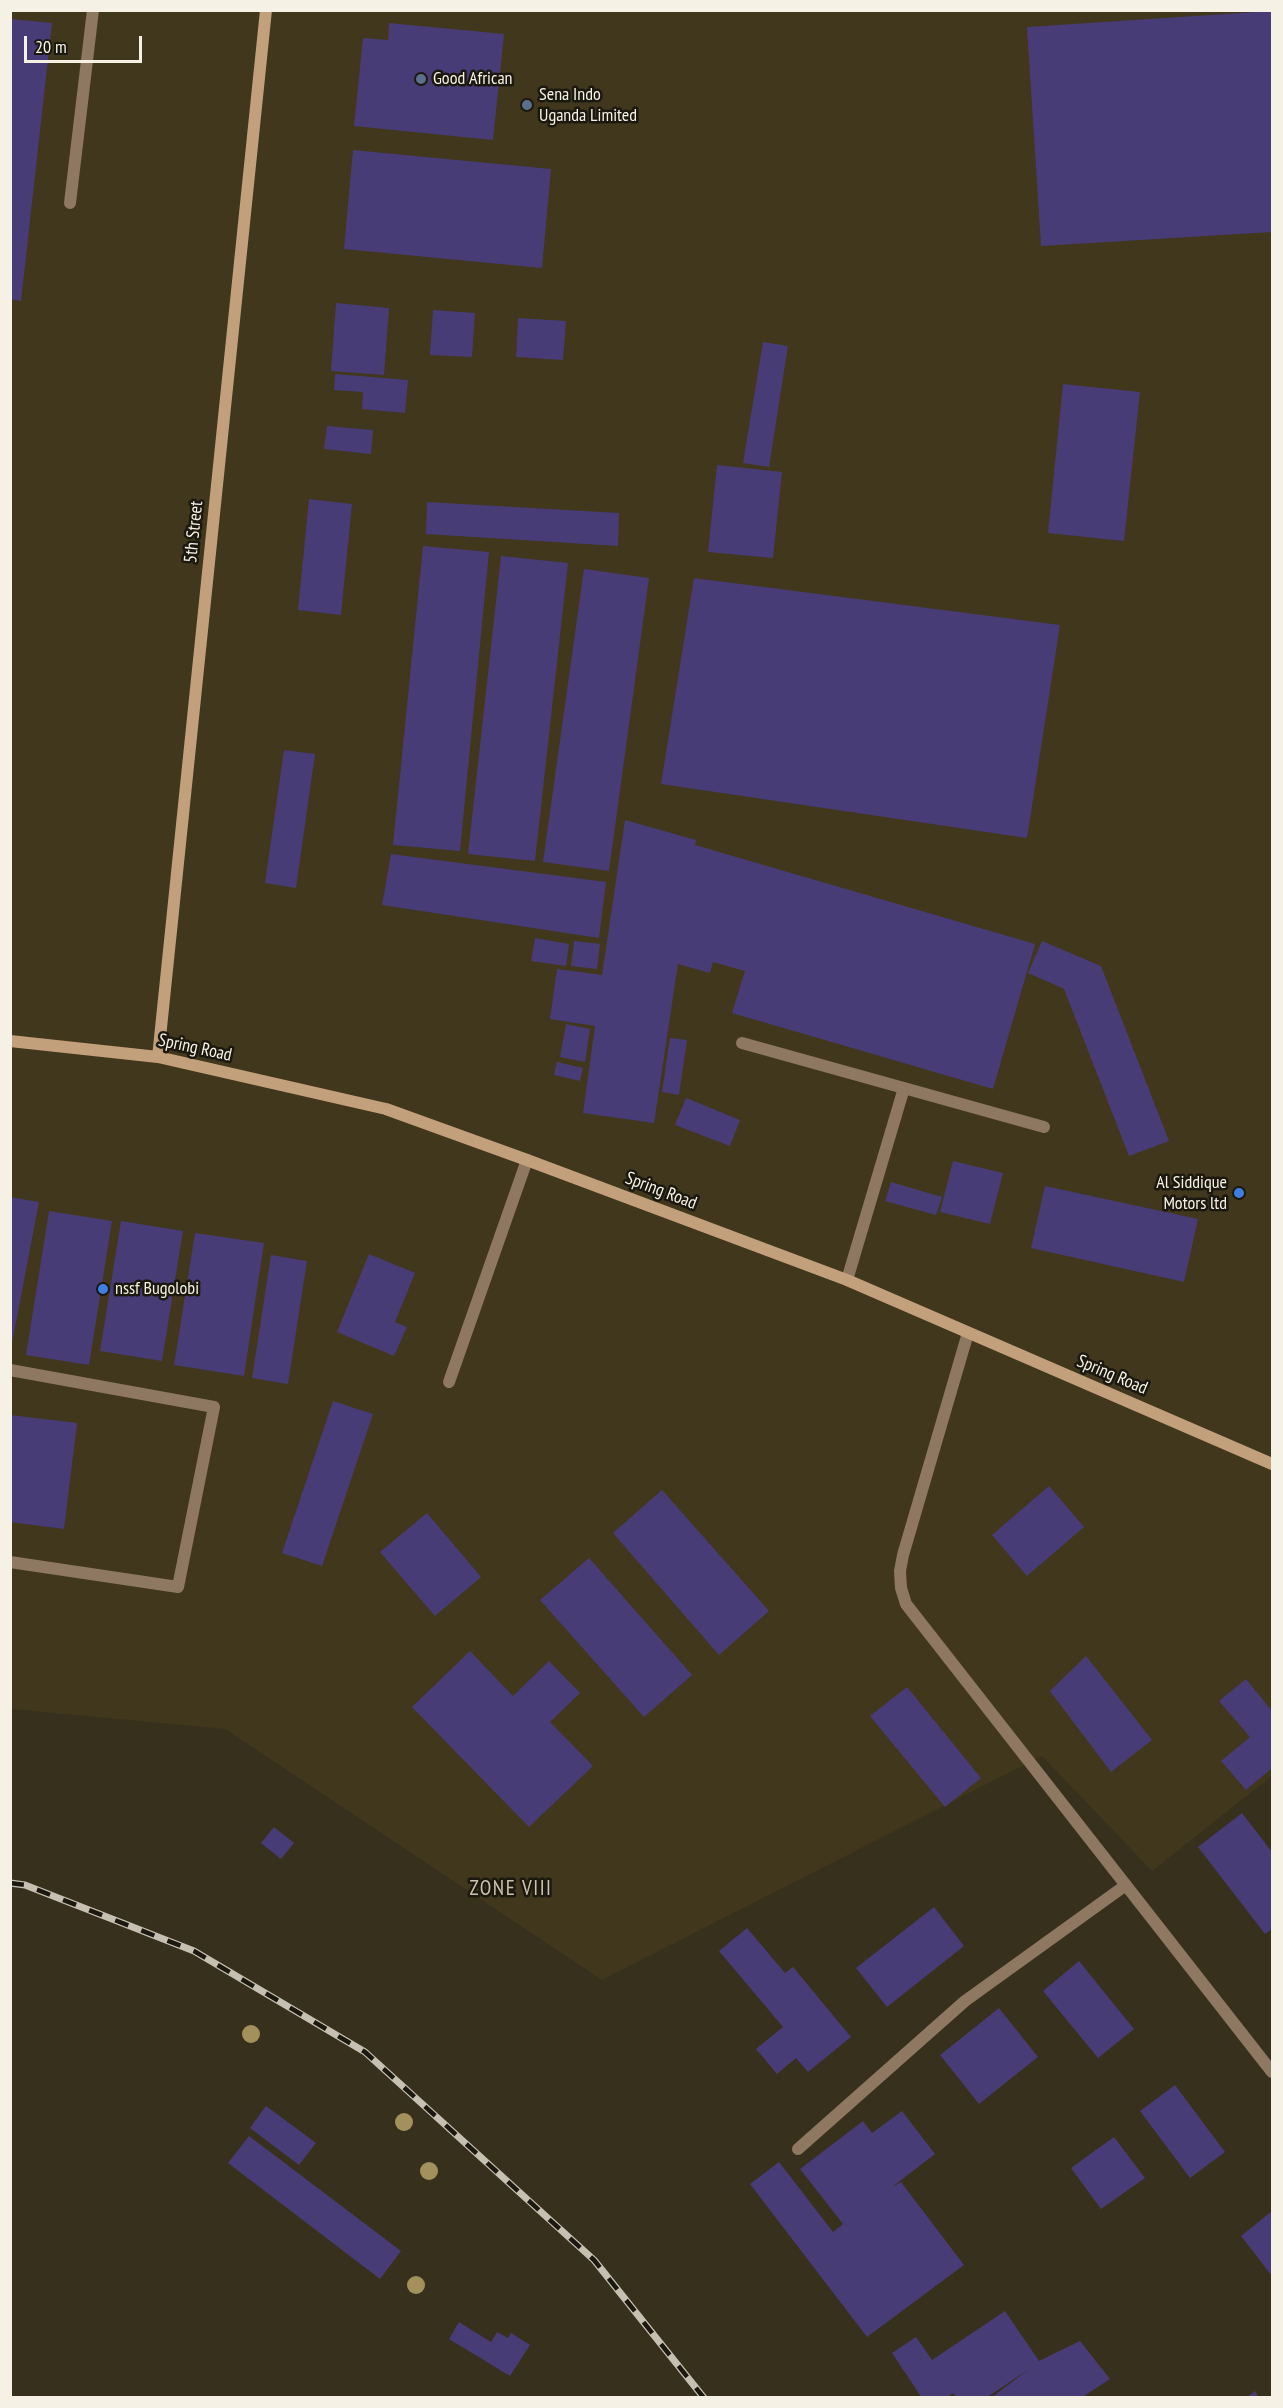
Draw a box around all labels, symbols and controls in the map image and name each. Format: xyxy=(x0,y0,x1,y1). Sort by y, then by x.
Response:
scale bar xyxy=(27,24,146,62)
text: 20 m xyxy=(35,35,67,58)
place label: Good African xyxy=(433,68,513,90)
marker: Good African xyxy=(414,72,428,86)
place label: Sena Indo Uganda Limited xyxy=(539,84,637,127)
marker: Sena Indo Uganda Limited xyxy=(520,98,534,112)
street label: 5th Street xyxy=(180,500,208,564)
street label: Spring Road xyxy=(156,1030,234,1066)
street label: Spring Road xyxy=(622,1168,700,1214)
place label: Al Siddique Motors ltd xyxy=(1156,1172,1227,1214)
marker: Al Siddique Motors ltd xyxy=(1232,1186,1246,1200)
place label: nssf Bugolobi xyxy=(115,1278,199,1300)
marker: nssf Bugolobi xyxy=(96,1282,110,1296)
street label: Spring Road xyxy=(1073,1350,1151,1400)
district label: ZONE VIII xyxy=(469,1876,553,1902)

